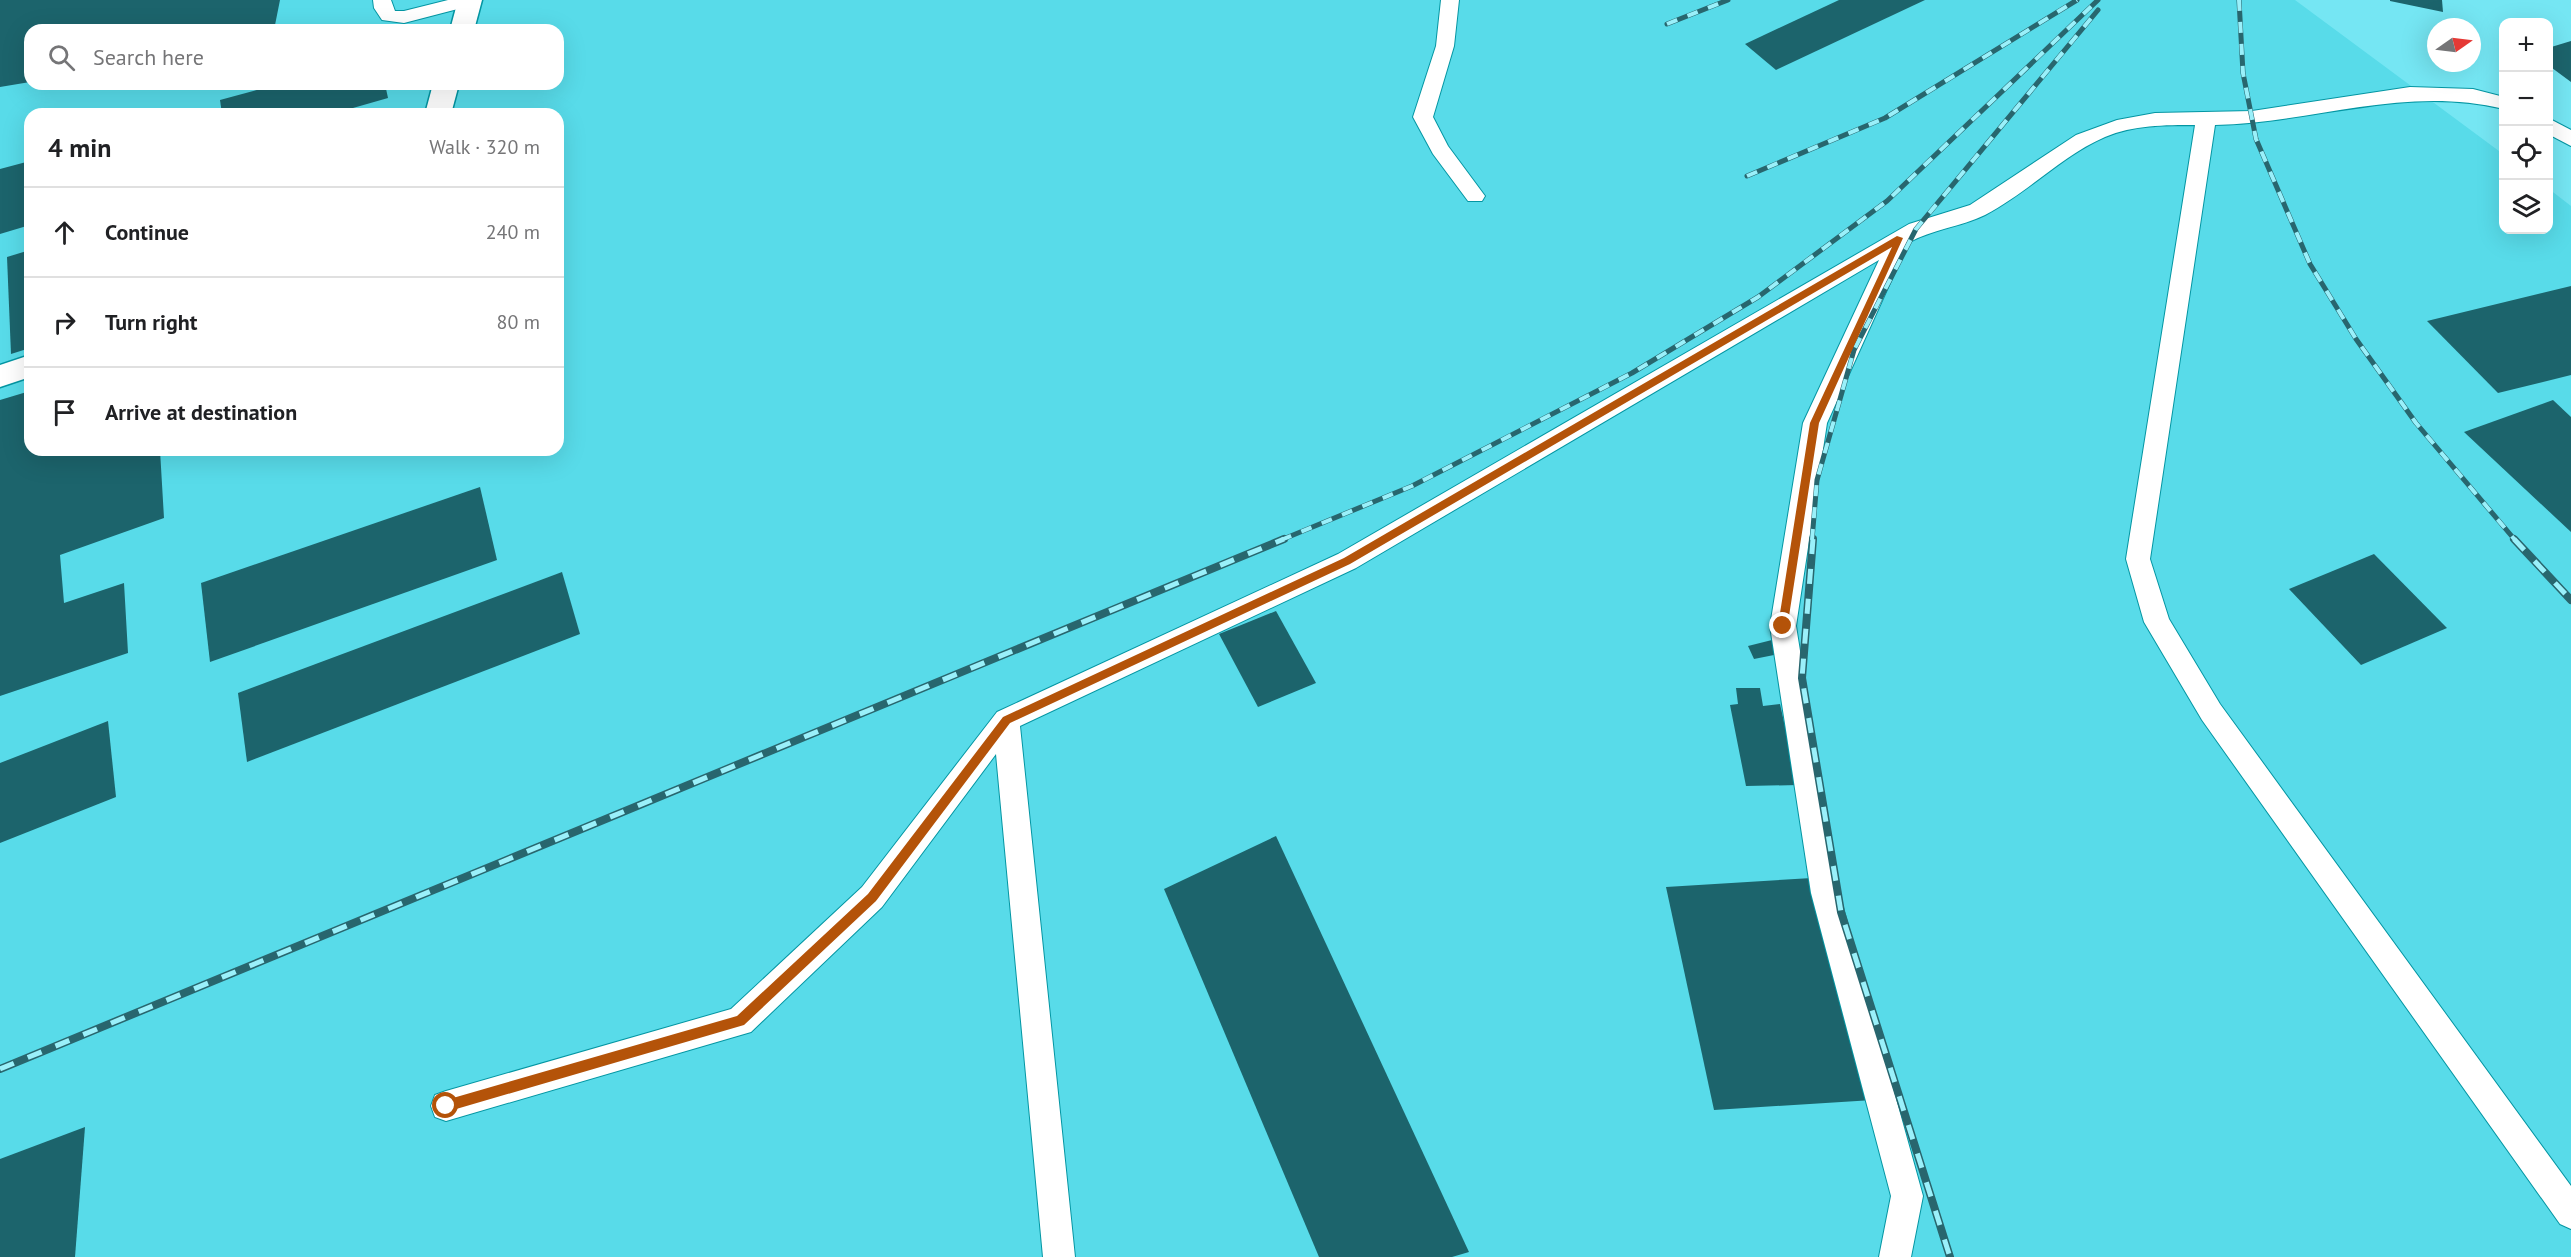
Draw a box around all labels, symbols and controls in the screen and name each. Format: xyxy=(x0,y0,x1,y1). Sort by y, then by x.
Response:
north arrow xyxy=(2427,18,2481,72)
map controls xyxy=(2499,18,2553,234)
button: + xyxy=(2499,18,2553,72)
search box xyxy=(24,24,564,90)
icon: search xyxy=(45,41,78,74)
text: Search here xyxy=(93,43,204,71)
button: − xyxy=(2499,72,2553,126)
button: locate xyxy=(2499,126,2553,180)
text: 4 min xyxy=(48,131,111,164)
text: Walk · 320 m xyxy=(429,134,540,160)
button: layers xyxy=(2499,180,2553,234)
icon: ahead xyxy=(48,216,81,249)
text: Continue xyxy=(105,218,189,246)
text: 240 m xyxy=(486,219,540,245)
icon: right xyxy=(48,306,81,339)
text: Turn right xyxy=(105,308,197,336)
text: 80 m xyxy=(497,309,540,335)
icon: arrive xyxy=(48,396,81,429)
text: Arrive at destination xyxy=(105,398,297,426)
route end xyxy=(1769,612,1795,638)
route start xyxy=(432,1092,458,1118)

